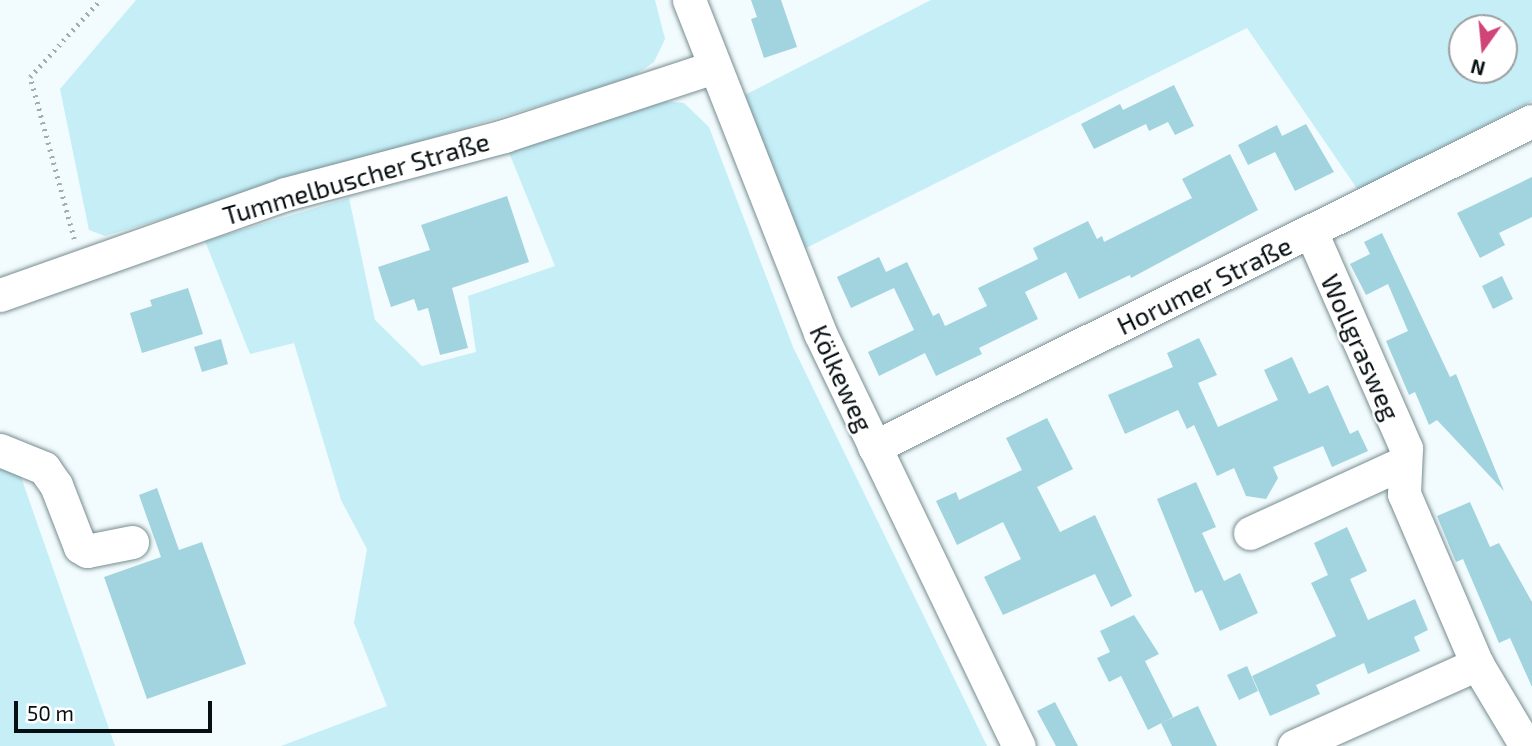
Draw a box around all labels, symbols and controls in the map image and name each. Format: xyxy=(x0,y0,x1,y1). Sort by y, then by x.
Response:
north arrow xyxy=(1448,14,1518,84)
text: N xyxy=(1468,55,1488,81)
street label: Tummelbuscher Straße xyxy=(219,125,493,231)
street label: Horumer Straße xyxy=(1111,229,1297,341)
street label: Wollgrasweg xyxy=(1315,269,1407,425)
street label: Kölkeweg xyxy=(804,320,880,436)
scale bar xyxy=(18,686,215,730)
text: 50 m xyxy=(27,700,74,725)

